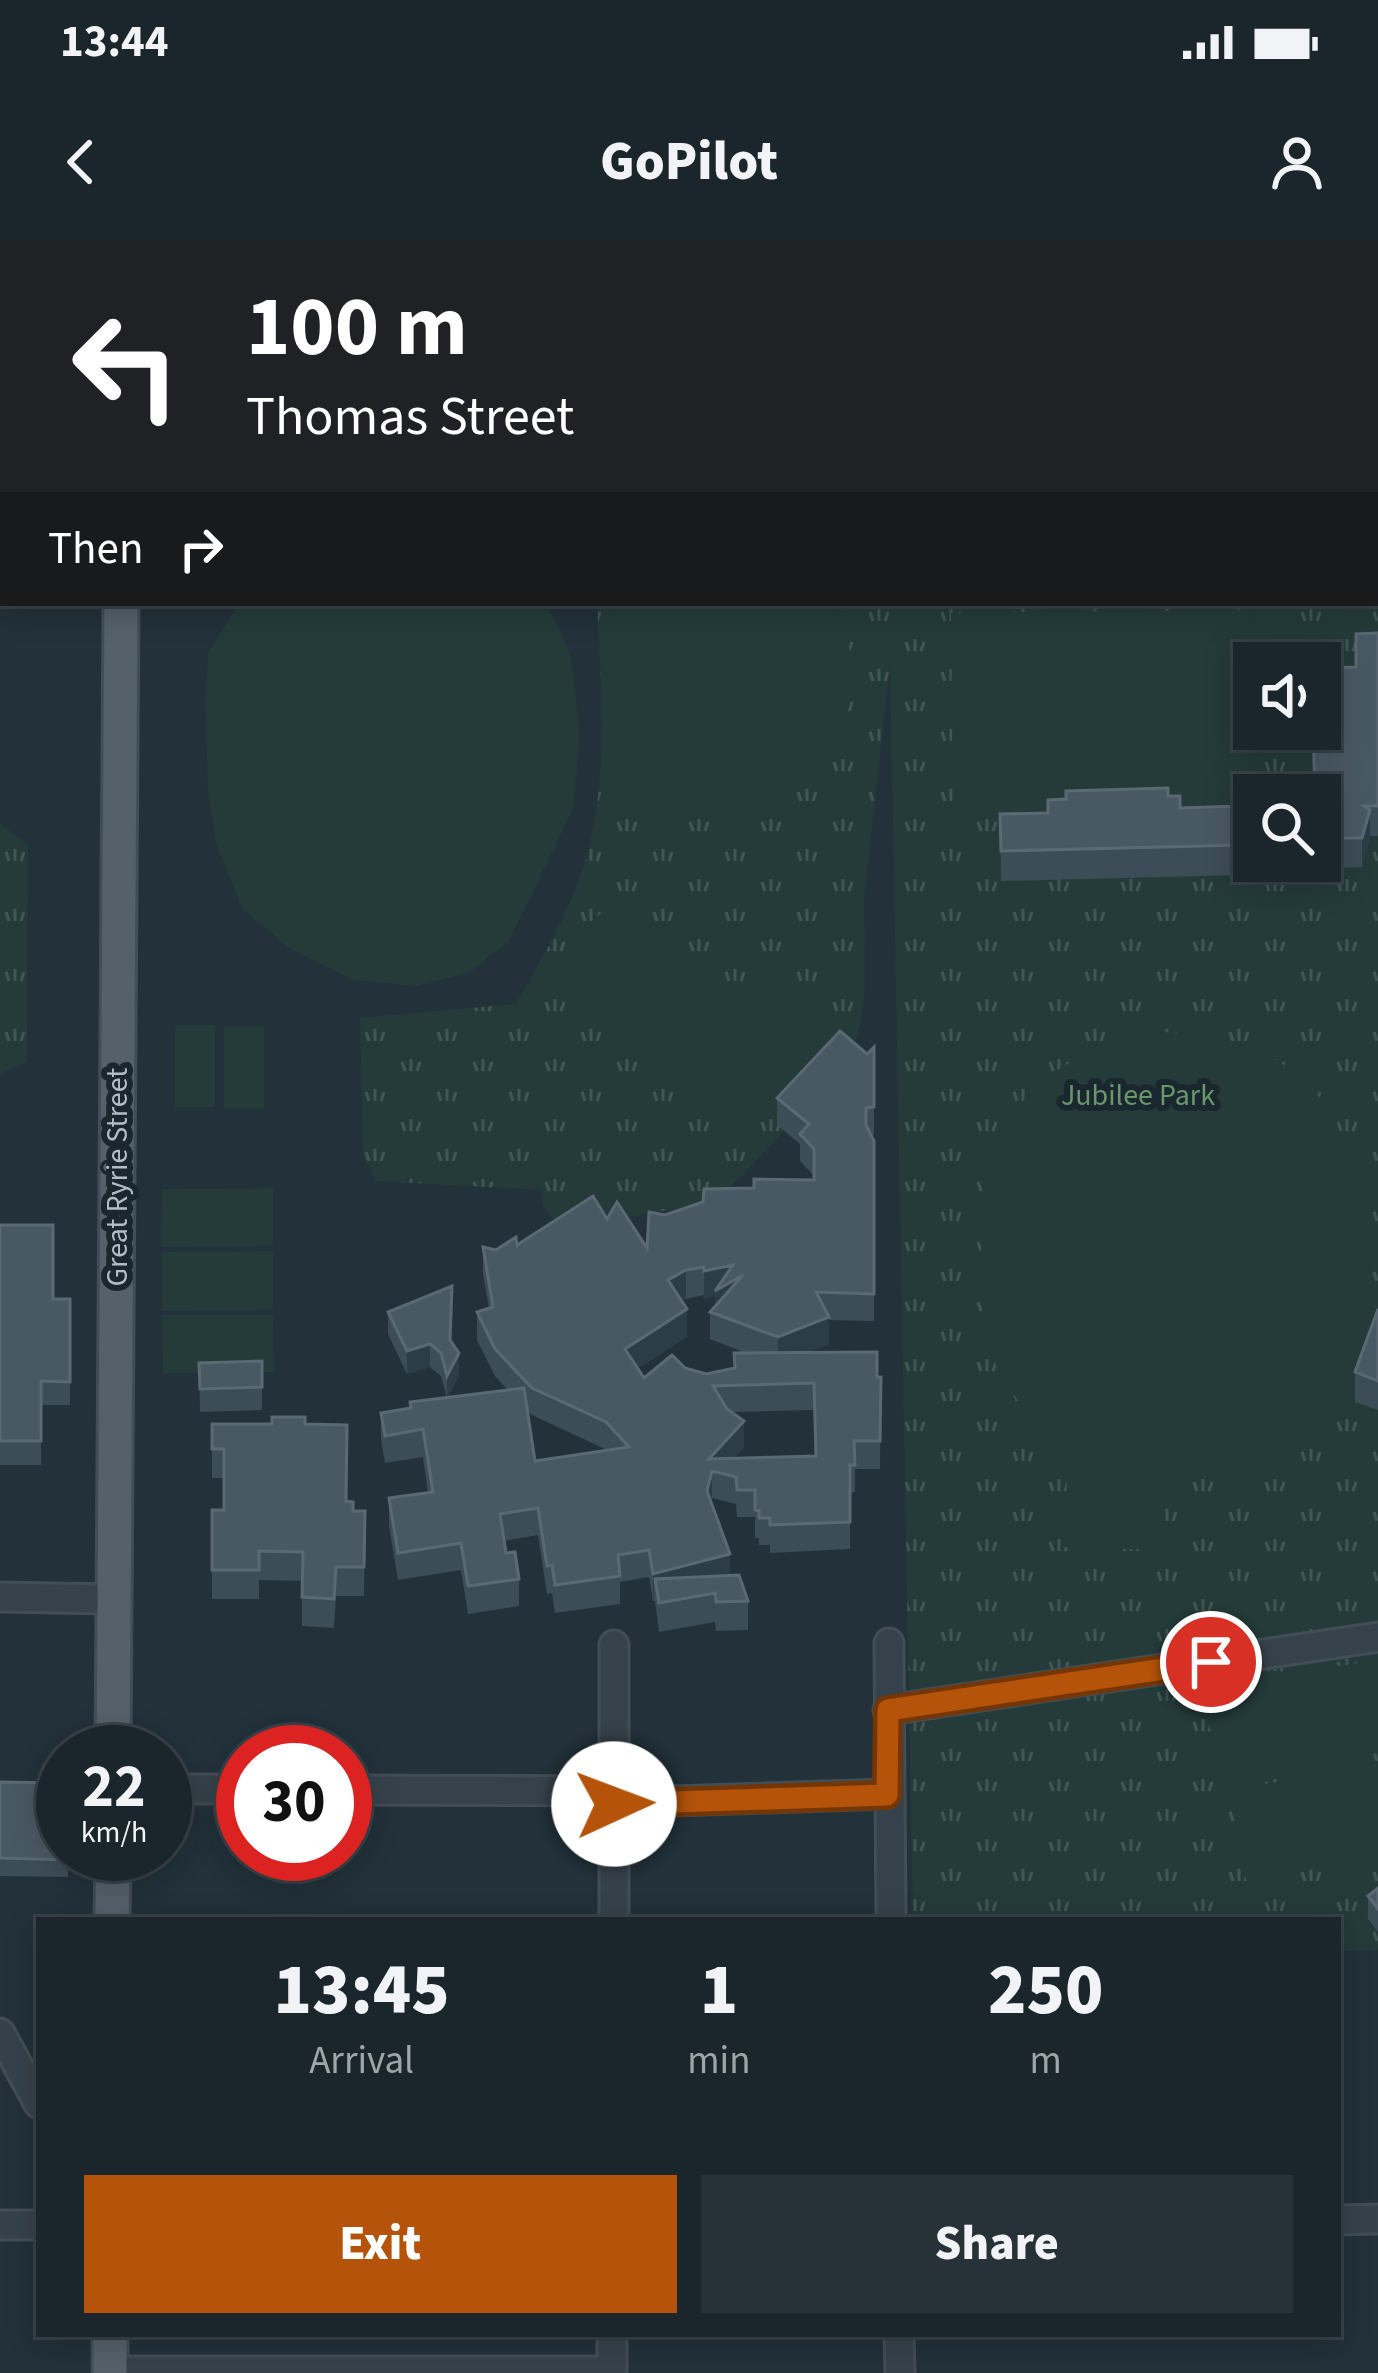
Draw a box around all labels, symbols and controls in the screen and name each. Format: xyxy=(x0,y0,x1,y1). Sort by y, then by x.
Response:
text: 13:44 xyxy=(60,10,169,74)
text: GoPilot xyxy=(600,124,778,201)
icon: back xyxy=(48,129,114,195)
icon: person xyxy=(1264,129,1330,195)
text: 100 m xyxy=(246,268,468,388)
icon: left xyxy=(48,288,204,444)
text: Thomas Street xyxy=(246,379,574,456)
icon: right xyxy=(168,516,234,582)
text: Then xyxy=(48,517,144,581)
map controls xyxy=(1233,642,1341,882)
button: sound xyxy=(1233,642,1341,750)
button: search xyxy=(1233,774,1341,882)
street label: Great Ryrie Street xyxy=(96,1068,139,1286)
park label: Jubilee Park xyxy=(1061,1074,1215,1117)
pin xyxy=(1160,1611,1262,1713)
icon: arrive xyxy=(1178,1629,1244,1695)
speed limit sign: 30 xyxy=(216,1725,372,1881)
position arrow xyxy=(551,1741,677,1867)
text: 22 xyxy=(82,1745,146,1830)
text: km/h xyxy=(81,1811,147,1854)
text: 13:45 xyxy=(274,1939,450,2042)
text: 1 xyxy=(700,1939,738,2042)
text: 250 xyxy=(988,1939,1103,2042)
text: Arrival xyxy=(309,2033,414,2089)
text: min xyxy=(687,2033,751,2089)
text: m xyxy=(1030,2033,1062,2089)
button: Exit xyxy=(84,2175,677,2313)
button: Share xyxy=(701,2175,1293,2313)

